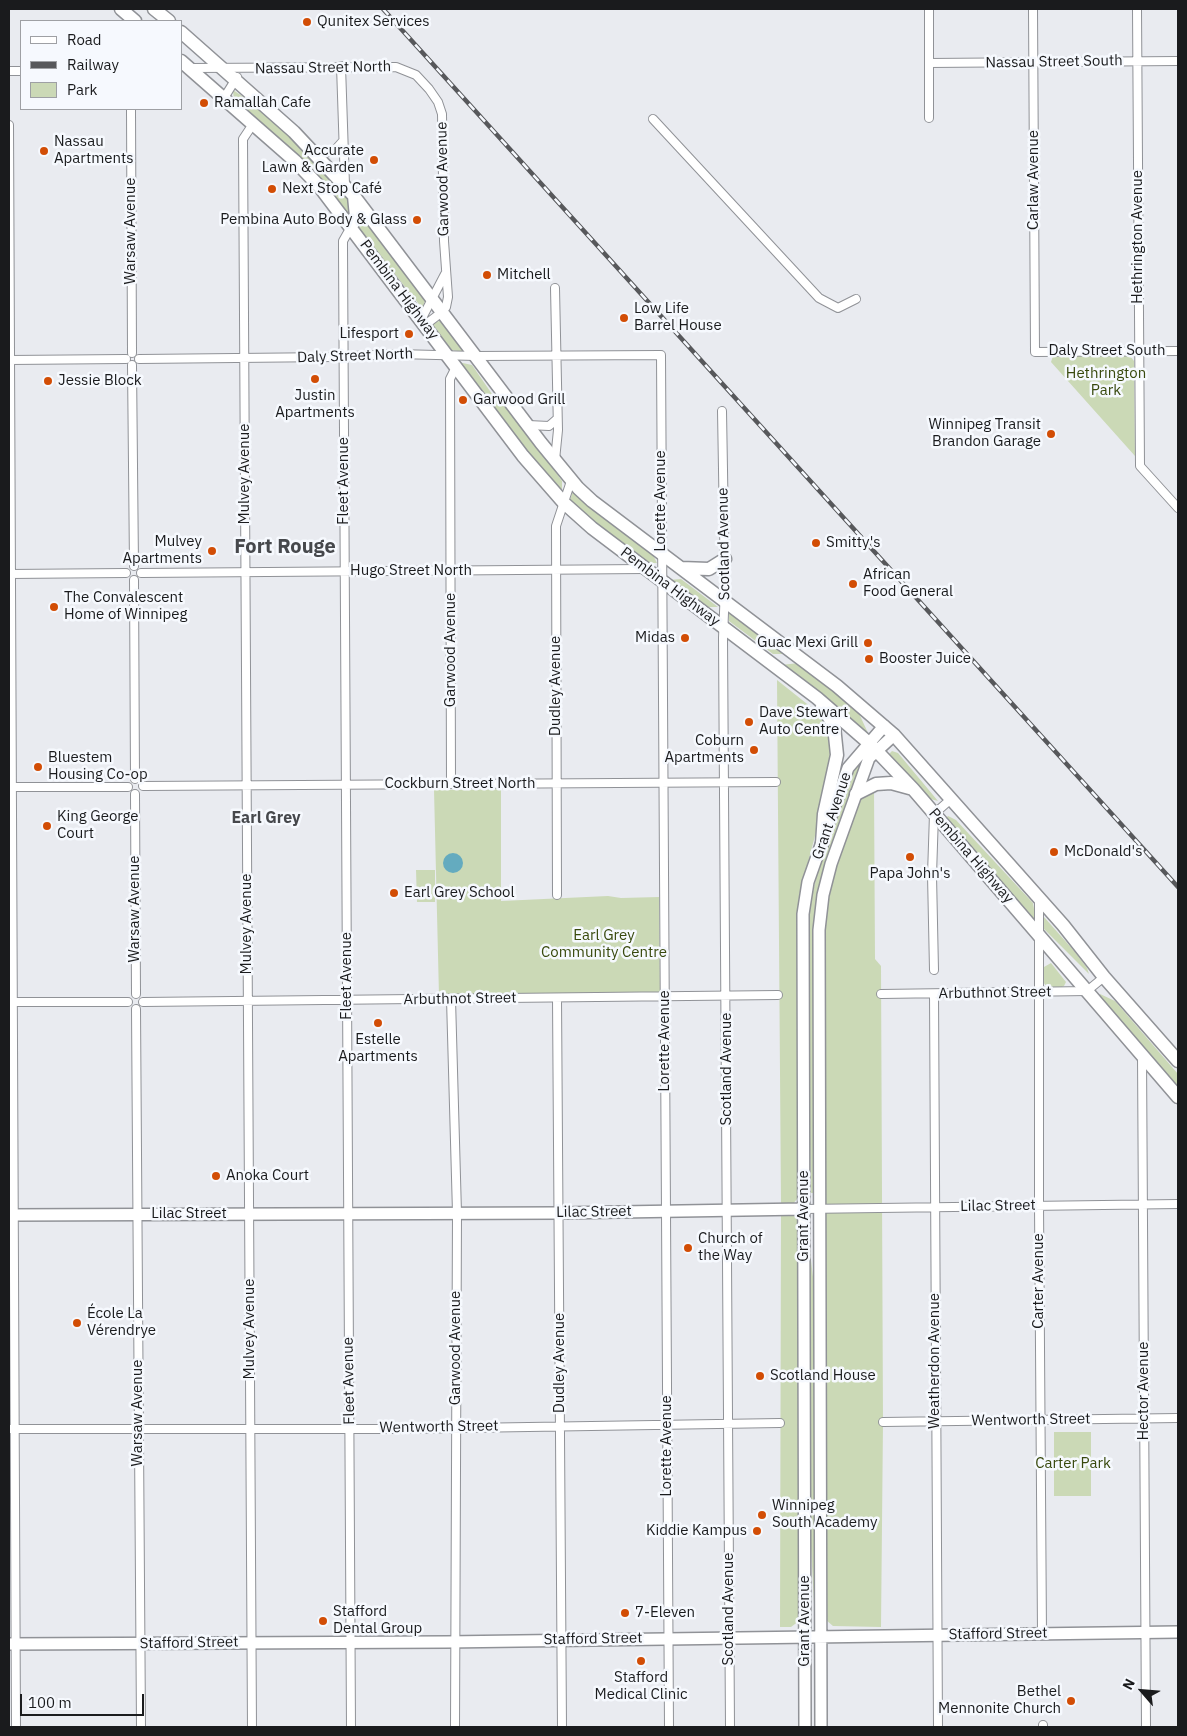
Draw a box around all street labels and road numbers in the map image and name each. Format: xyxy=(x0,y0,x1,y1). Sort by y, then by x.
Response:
street label: Nassau Street South xyxy=(985,52,1123,72)
street label: Nassau Street North xyxy=(255,58,391,78)
street label: Garwood Avenue xyxy=(433,122,453,236)
street label: Carlaw Avenue xyxy=(1025,130,1043,230)
street label: Hethrington Avenue xyxy=(1129,170,1147,304)
street label: Warsaw Avenue xyxy=(122,177,140,285)
street label: Pembina Highway xyxy=(356,237,442,343)
street label: Daly Street South xyxy=(1048,342,1166,360)
street label: Daly Street North xyxy=(297,345,413,367)
street label: Mulvey Avenue xyxy=(236,423,254,525)
street label: Fleet Avenue xyxy=(335,437,353,525)
street label: Lorette Avenue xyxy=(652,450,670,552)
street label: Scotland Avenue xyxy=(714,487,734,601)
street label: Pembina Highway xyxy=(617,544,723,630)
street label: Hugo Street North xyxy=(350,562,472,580)
street label: Garwood Avenue xyxy=(442,593,460,707)
street label: Dudley Avenue xyxy=(547,636,565,736)
street label: Grant Avenue xyxy=(809,770,855,862)
street label: Cockburn Street North xyxy=(385,775,535,793)
street label: Pembina Highway xyxy=(925,805,1017,907)
street label: Warsaw Avenue xyxy=(126,855,144,963)
street label: Mulvey Avenue xyxy=(238,873,256,975)
street label: Fleet Avenue xyxy=(338,932,356,1020)
street label: Arbuthnot Street xyxy=(938,983,1052,1003)
street label: Arbuthnot Street xyxy=(403,989,517,1009)
street label: Lorette Avenue xyxy=(656,990,674,1092)
street label: Scotland Avenue xyxy=(718,1013,736,1125)
street label: Grant Avenue xyxy=(795,1170,813,1262)
street label: Lilac Street xyxy=(960,1196,1036,1216)
street label: Lilac Street xyxy=(556,1202,632,1222)
street label: Lilac Street xyxy=(151,1205,227,1223)
street label: Carter Avenue xyxy=(1030,1233,1048,1329)
street label: Mulvey Avenue xyxy=(241,1278,259,1380)
street label: Garwood Avenue xyxy=(447,1291,465,1405)
street label: Weatherdon Avenue xyxy=(926,1293,944,1429)
street label: Dudley Avenue xyxy=(551,1313,569,1413)
street label: Fleet Avenue xyxy=(339,1337,359,1425)
street label: Hector Avenue xyxy=(1135,1341,1153,1441)
street label: Warsaw Avenue xyxy=(129,1359,147,1467)
street label: Lorette Avenue xyxy=(658,1395,676,1497)
street label: Wentworth Street xyxy=(971,1410,1091,1430)
street label: Wentworth Street xyxy=(379,1417,499,1437)
street label: Scotland Avenue xyxy=(720,1553,738,1665)
street label: Grant Avenue xyxy=(796,1575,814,1667)
street label: Stafford Street xyxy=(948,1624,1048,1644)
street label: Stafford Street xyxy=(543,1629,643,1649)
street label: Stafford Street xyxy=(139,1633,239,1653)

